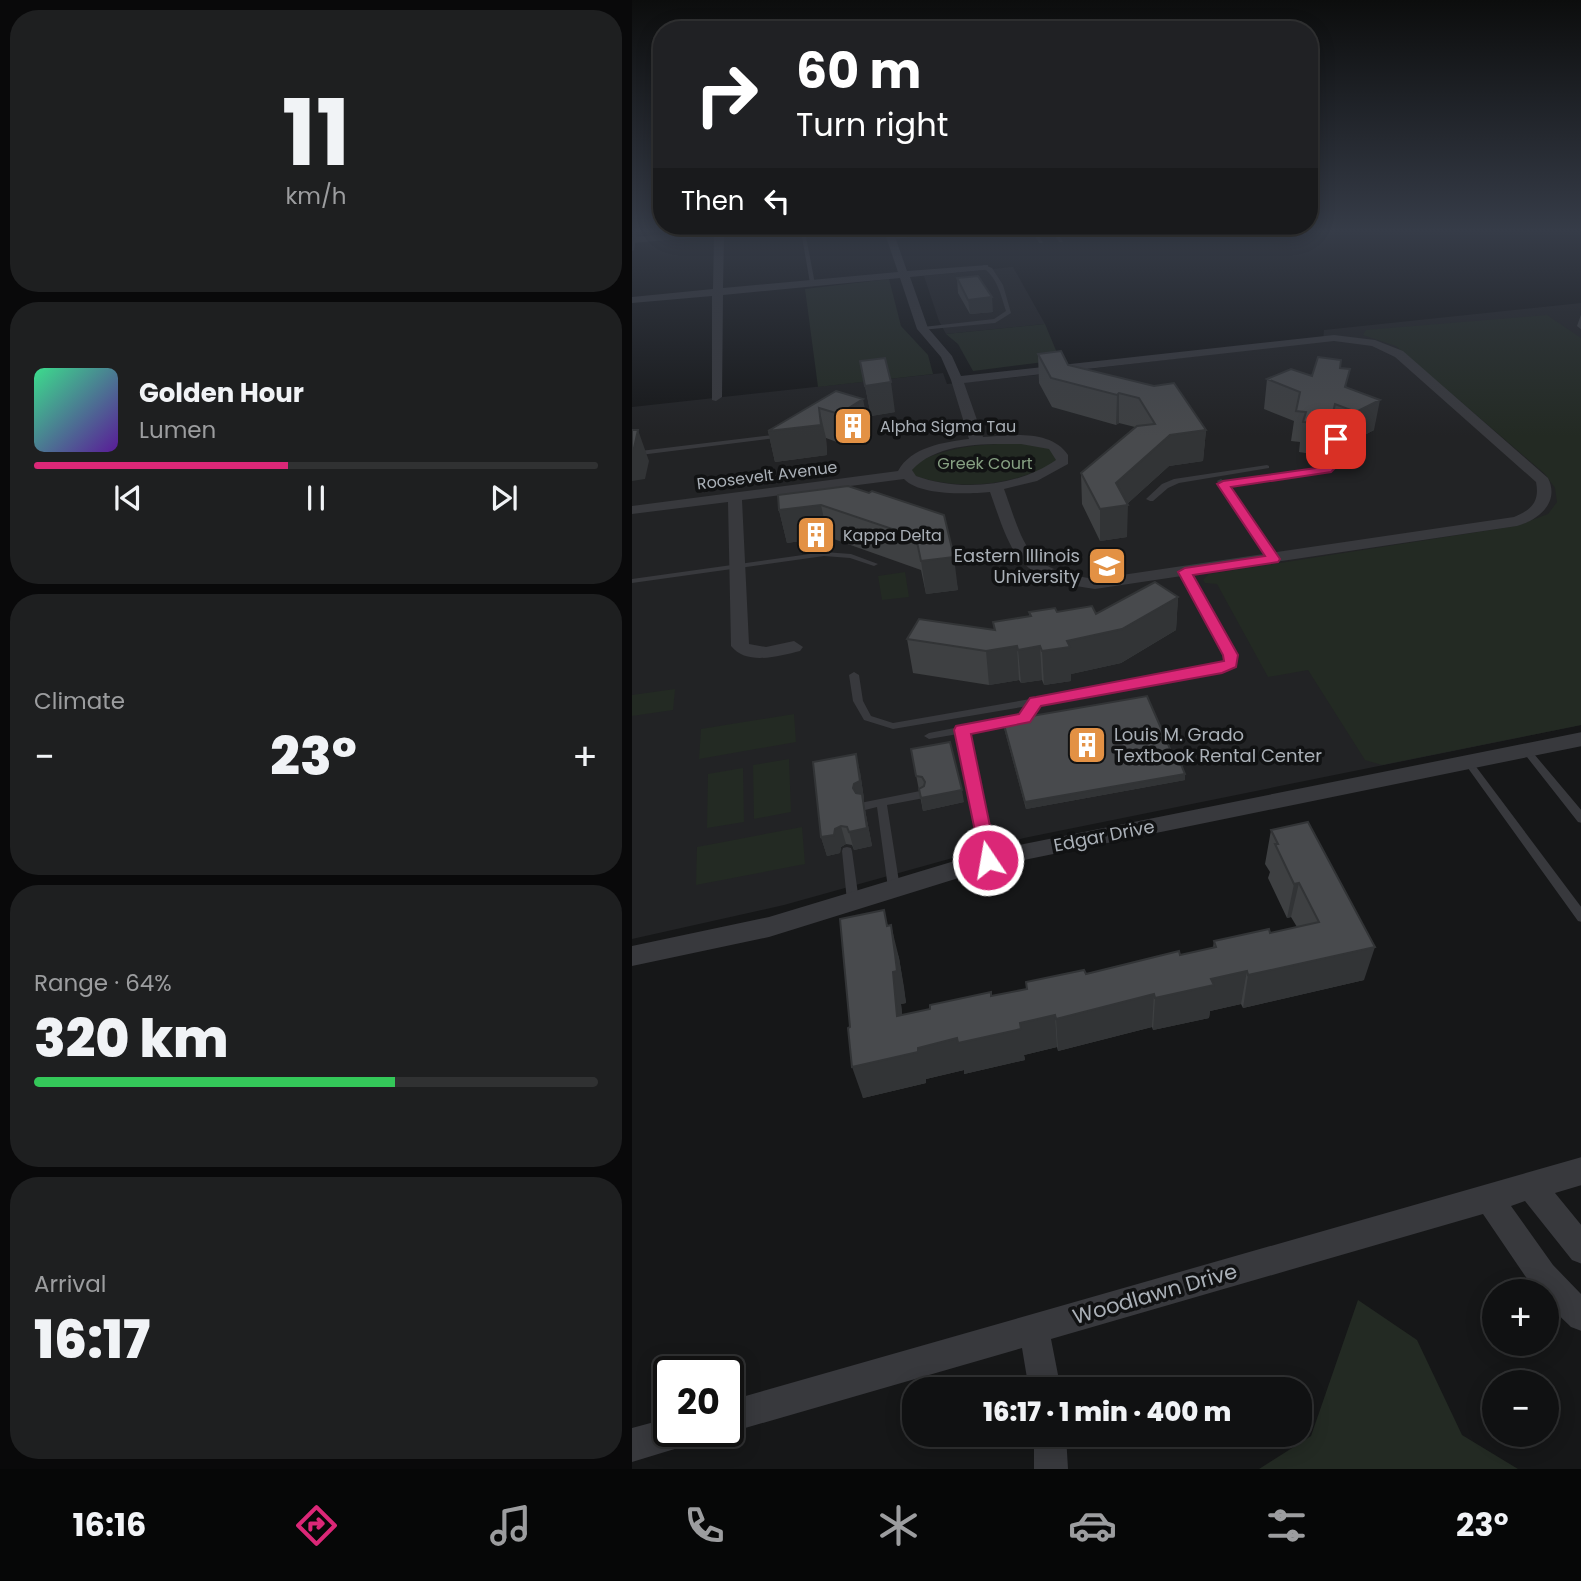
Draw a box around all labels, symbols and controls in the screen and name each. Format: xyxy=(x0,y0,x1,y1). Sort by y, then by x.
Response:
text: 60 m xyxy=(796,37,921,105)
icon: right xyxy=(681,49,772,140)
text: 11 xyxy=(282,69,350,197)
text: Turn right xyxy=(796,102,948,147)
text: km/h xyxy=(285,180,347,212)
icon: left xyxy=(758,182,796,220)
text: Then xyxy=(681,183,744,219)
text: Golden Hour xyxy=(139,375,304,411)
building icon: Alpha Sigma Tau xyxy=(832,405,874,447)
pin xyxy=(1306,409,1366,469)
text: Lumen xyxy=(139,414,216,446)
place label: Alpha Sigma Tau xyxy=(880,415,1016,438)
icon: arrive xyxy=(1317,420,1355,458)
park label: Greek Court xyxy=(937,452,1033,475)
street label: Roosevelt Avenue xyxy=(695,455,839,496)
icon: previous xyxy=(109,479,147,517)
icon: pause xyxy=(297,479,335,517)
icon: next xyxy=(485,479,523,517)
building icon: Kappa Delta xyxy=(795,514,837,556)
place label: Kappa Delta xyxy=(843,524,942,547)
place label: Eastern Illinois University xyxy=(954,543,1080,589)
school or university icon: Eastern Illinois University xyxy=(1086,545,1128,587)
text: Climate xyxy=(34,685,125,717)
text: 23° xyxy=(270,720,357,793)
place label: Louis M. Grado Textbook Rental Center xyxy=(1114,722,1322,768)
building icon: Louis M. Grado Textbook Rental Center xyxy=(1066,724,1108,766)
text: − xyxy=(34,730,55,783)
text: + xyxy=(572,730,598,783)
street label: Edgar Drive xyxy=(1051,813,1157,858)
position arrow xyxy=(951,823,1025,897)
text: Range · 64% xyxy=(34,967,172,999)
text: 320 km xyxy=(34,1002,229,1075)
street label: Woodlawn Drive xyxy=(1069,1256,1240,1331)
text: Arrival xyxy=(34,1268,106,1300)
map controls xyxy=(1482,1279,1559,1447)
button: + xyxy=(1482,1279,1559,1356)
text: 16:17 xyxy=(34,1303,150,1376)
speed limit sign: 20 xyxy=(653,1356,744,1447)
button: − xyxy=(1482,1370,1559,1447)
text: 16:17 · 1 min · 400 m xyxy=(983,1394,1231,1430)
icon: directions xyxy=(292,1501,341,1550)
icon: music xyxy=(486,1501,535,1550)
icon: phone xyxy=(680,1501,729,1550)
icon: climate xyxy=(874,1501,923,1550)
icon: car xyxy=(1068,1501,1117,1550)
icon: filters xyxy=(1262,1501,1311,1550)
text: 16:16 xyxy=(73,1502,146,1547)
text: 23° xyxy=(1456,1502,1508,1547)

